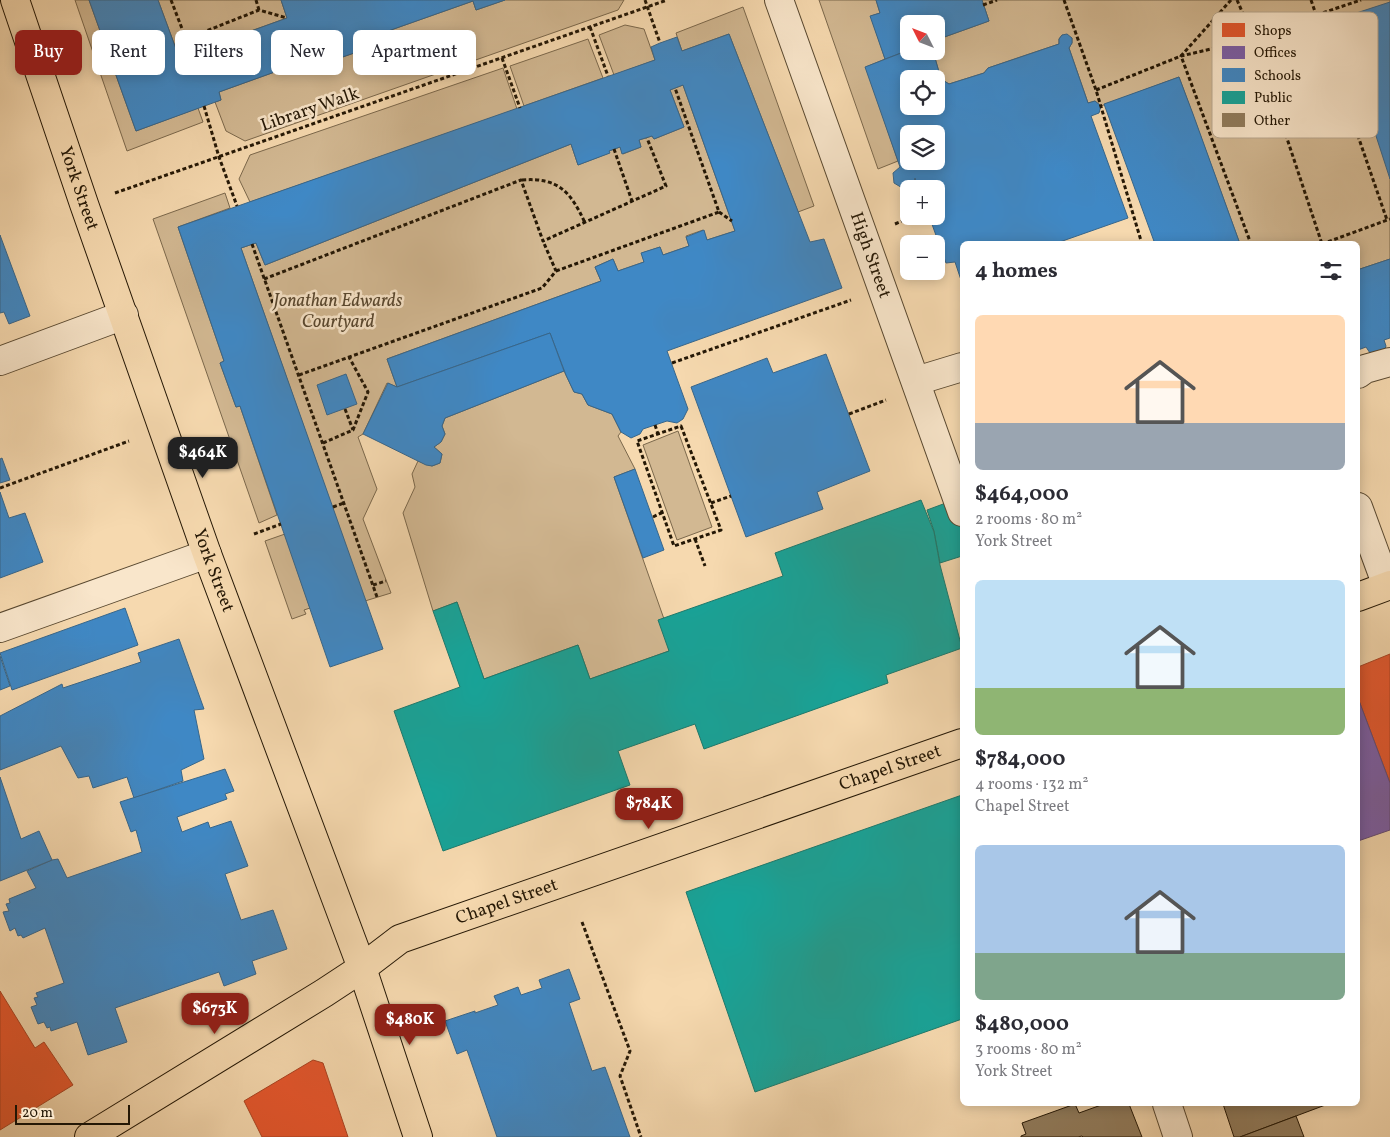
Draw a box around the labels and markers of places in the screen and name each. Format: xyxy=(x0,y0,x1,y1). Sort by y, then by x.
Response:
pin: $464K xyxy=(168,436,238,479)
pin: $784K xyxy=(614,788,684,830)
pin: $673K xyxy=(180,992,250,1035)
pin: $480K xyxy=(375,1004,445,1046)

